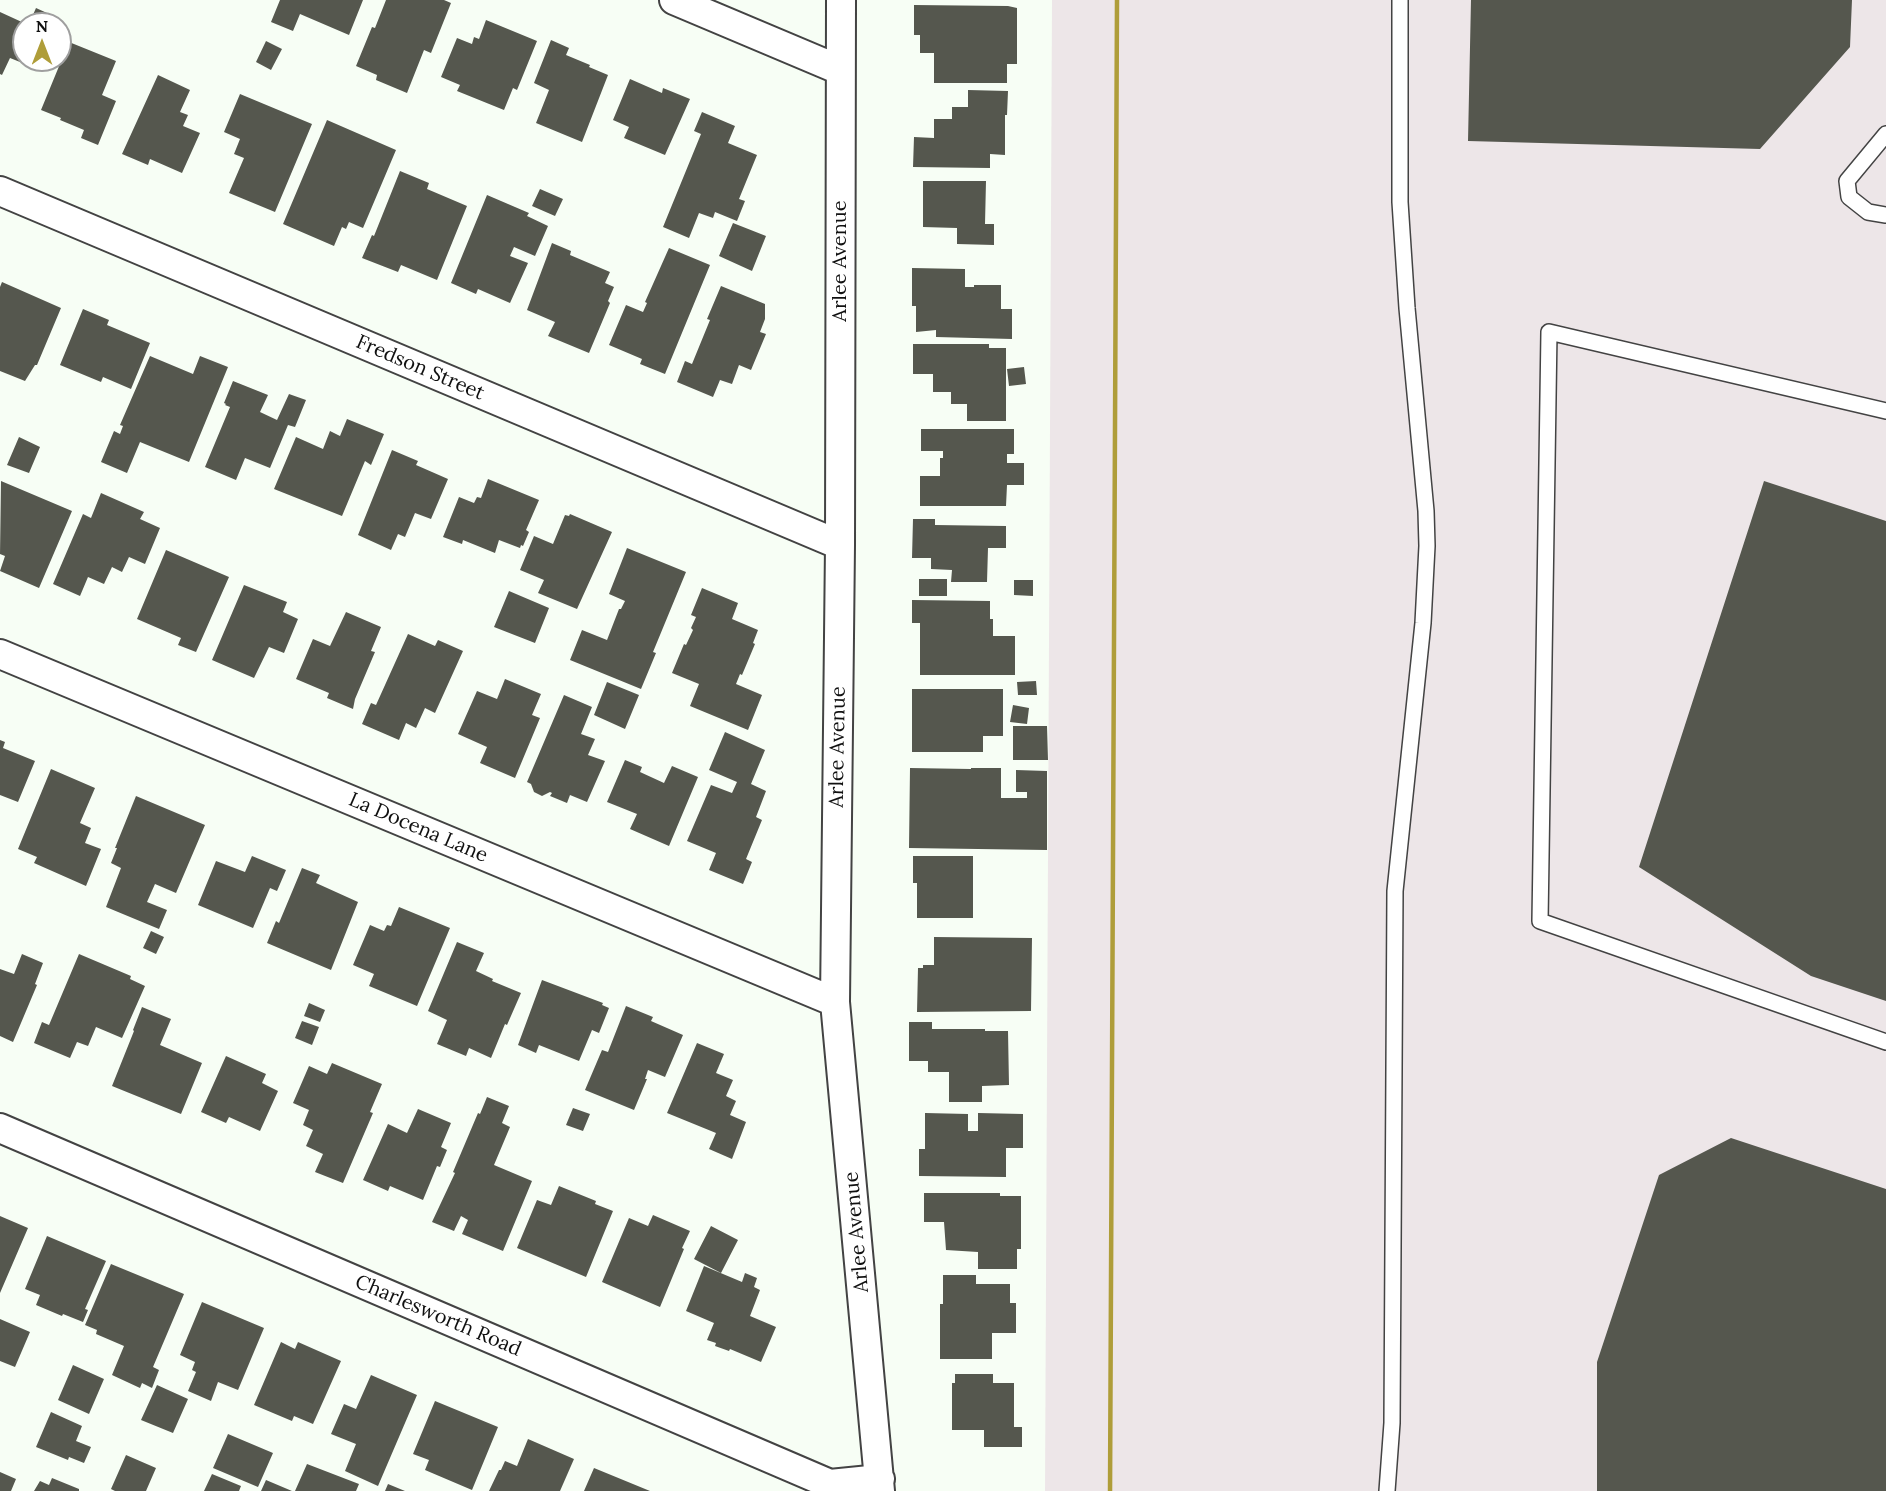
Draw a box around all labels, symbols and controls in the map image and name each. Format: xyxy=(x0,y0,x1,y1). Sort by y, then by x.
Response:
north arrow xyxy=(12,12,72,72)
text: N xyxy=(36,16,48,36)
street label: Arlee Avenue xyxy=(828,200,852,322)
street label: Fredson Street xyxy=(352,330,488,406)
street label: Arlee Avenue xyxy=(825,686,851,808)
street label: La Docena Lane xyxy=(345,788,491,868)
street label: Arlee Avenue xyxy=(840,1171,874,1293)
street label: Charlesworth Road xyxy=(351,1270,525,1362)

